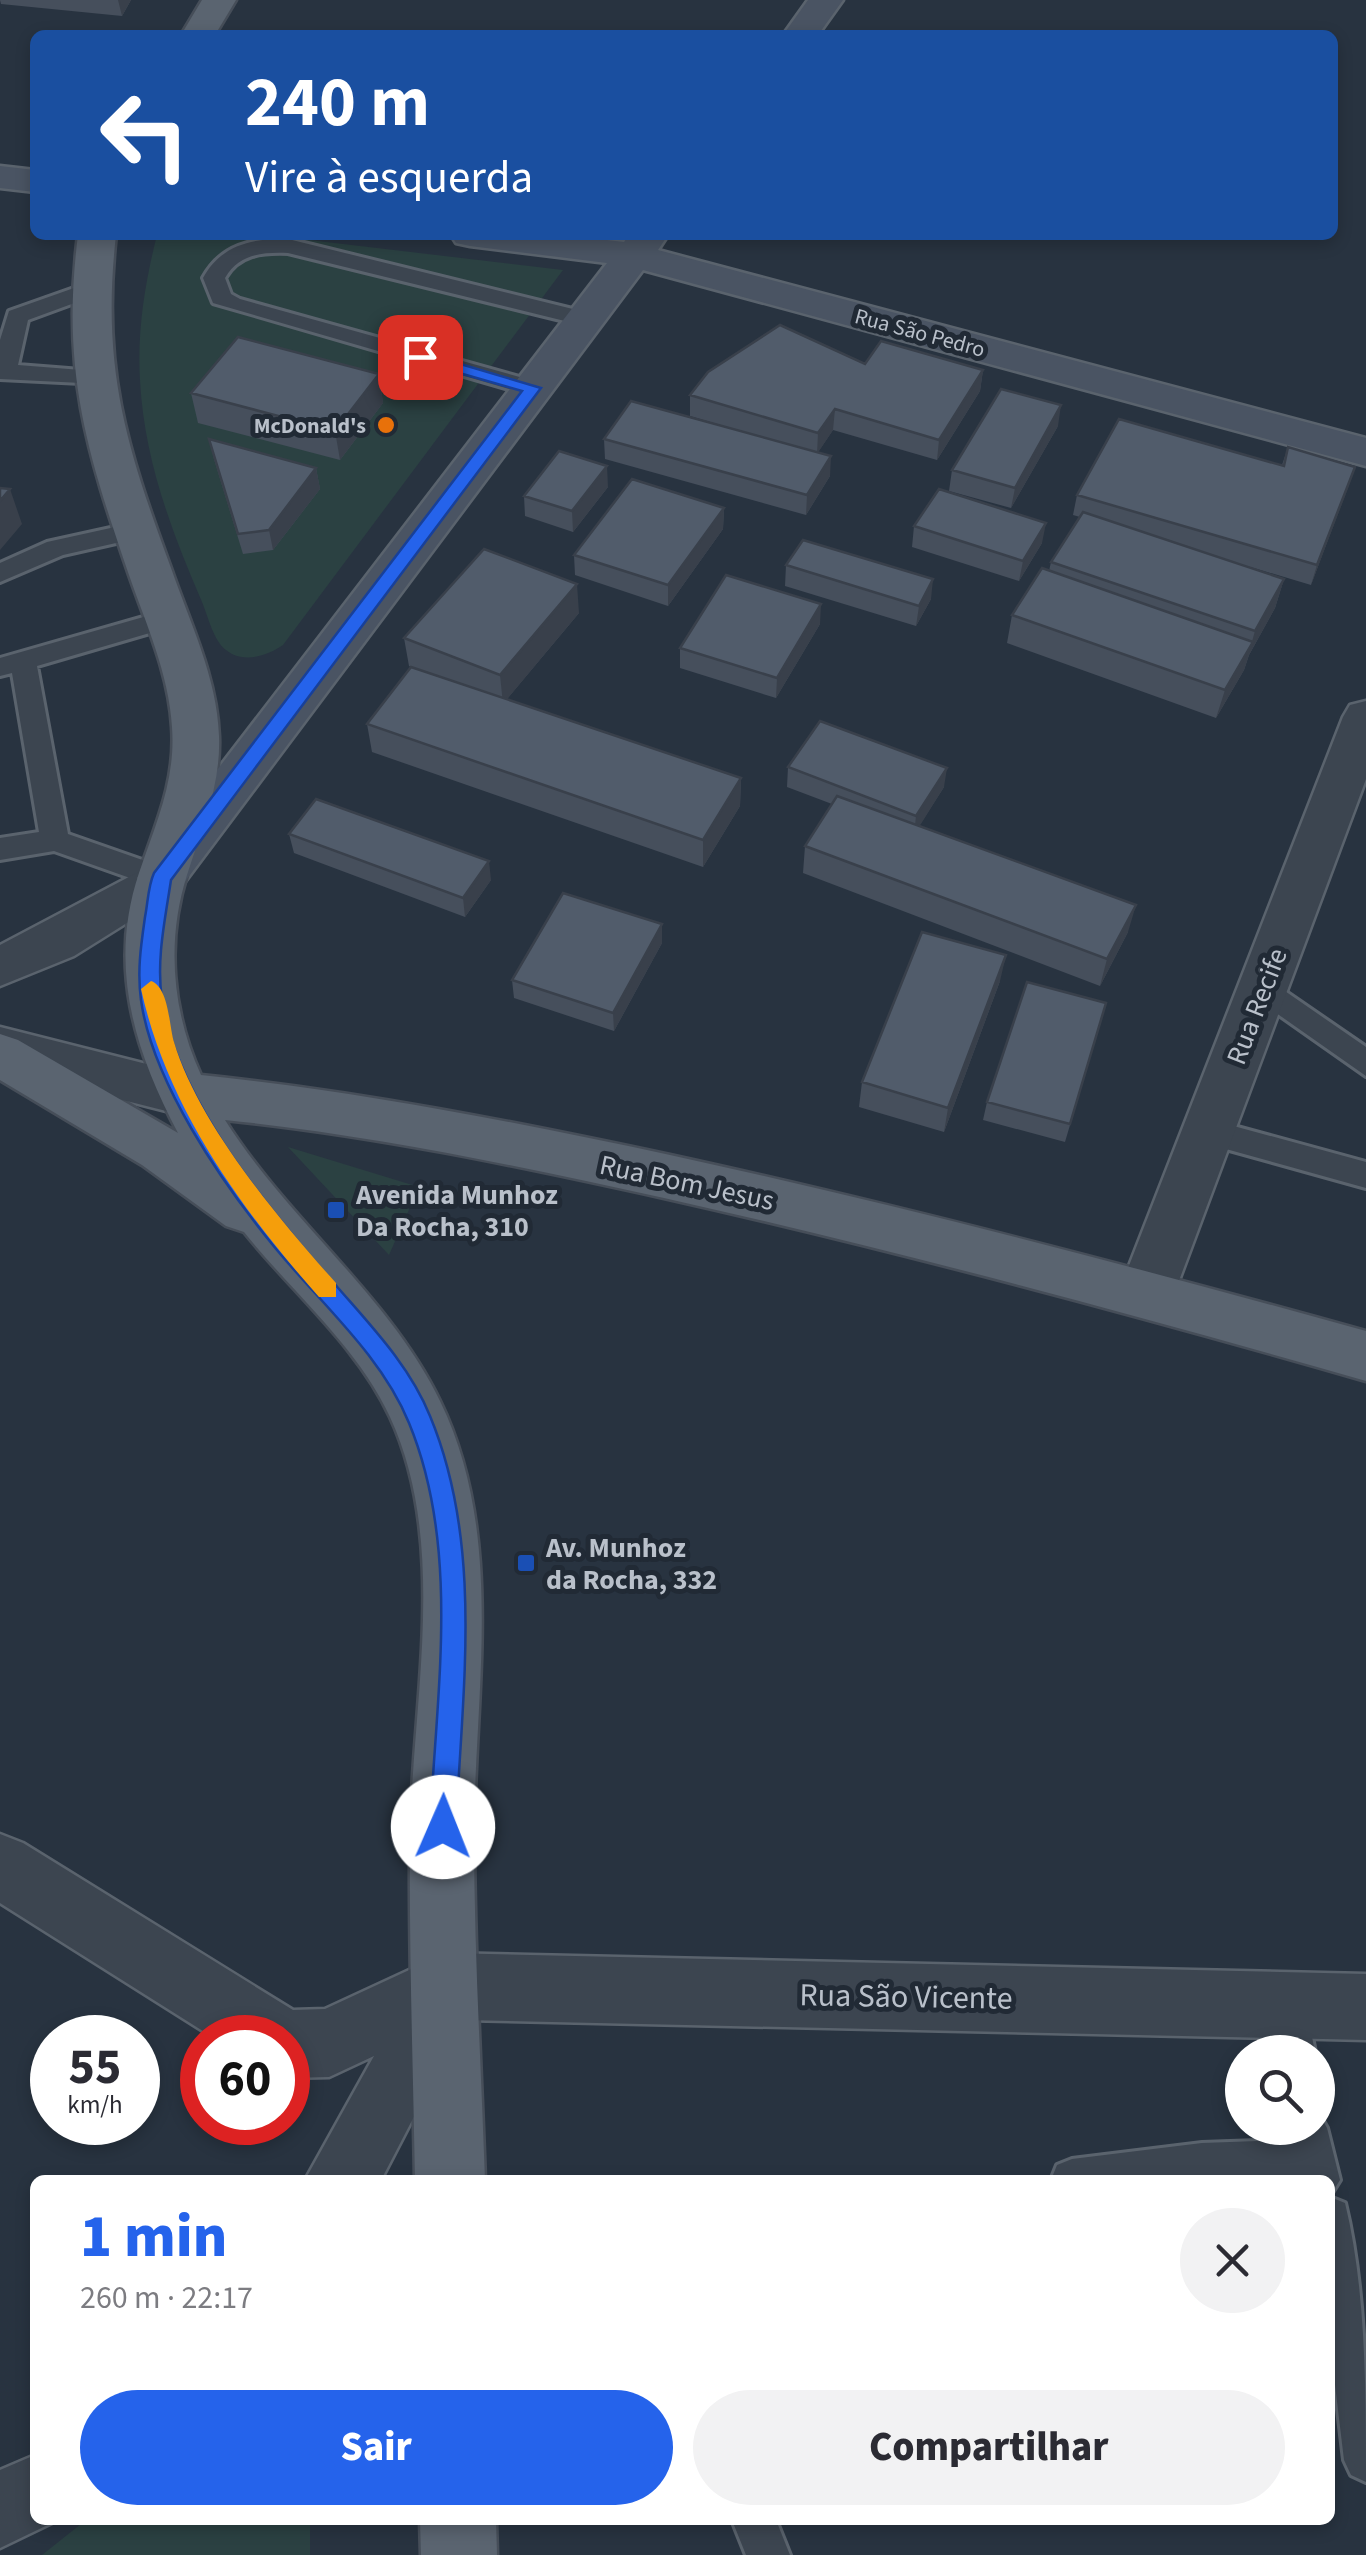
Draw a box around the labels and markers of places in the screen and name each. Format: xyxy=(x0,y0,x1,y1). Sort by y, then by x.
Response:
pin xyxy=(378,315,463,400)
place label: McDonald's xyxy=(254,410,366,442)
marker: McDonald's xyxy=(375,414,397,436)
place label: Avenida Munhoz Da Rocha, 310 xyxy=(355,1175,558,1247)
marker: Avenida Munhoz Da Rocha, 310 xyxy=(325,1199,347,1221)
place label: Av. Munhoz da Rocha, 332 xyxy=(545,1528,717,1600)
marker: Av. Munhoz da Rocha, 332 xyxy=(515,1552,537,1574)

